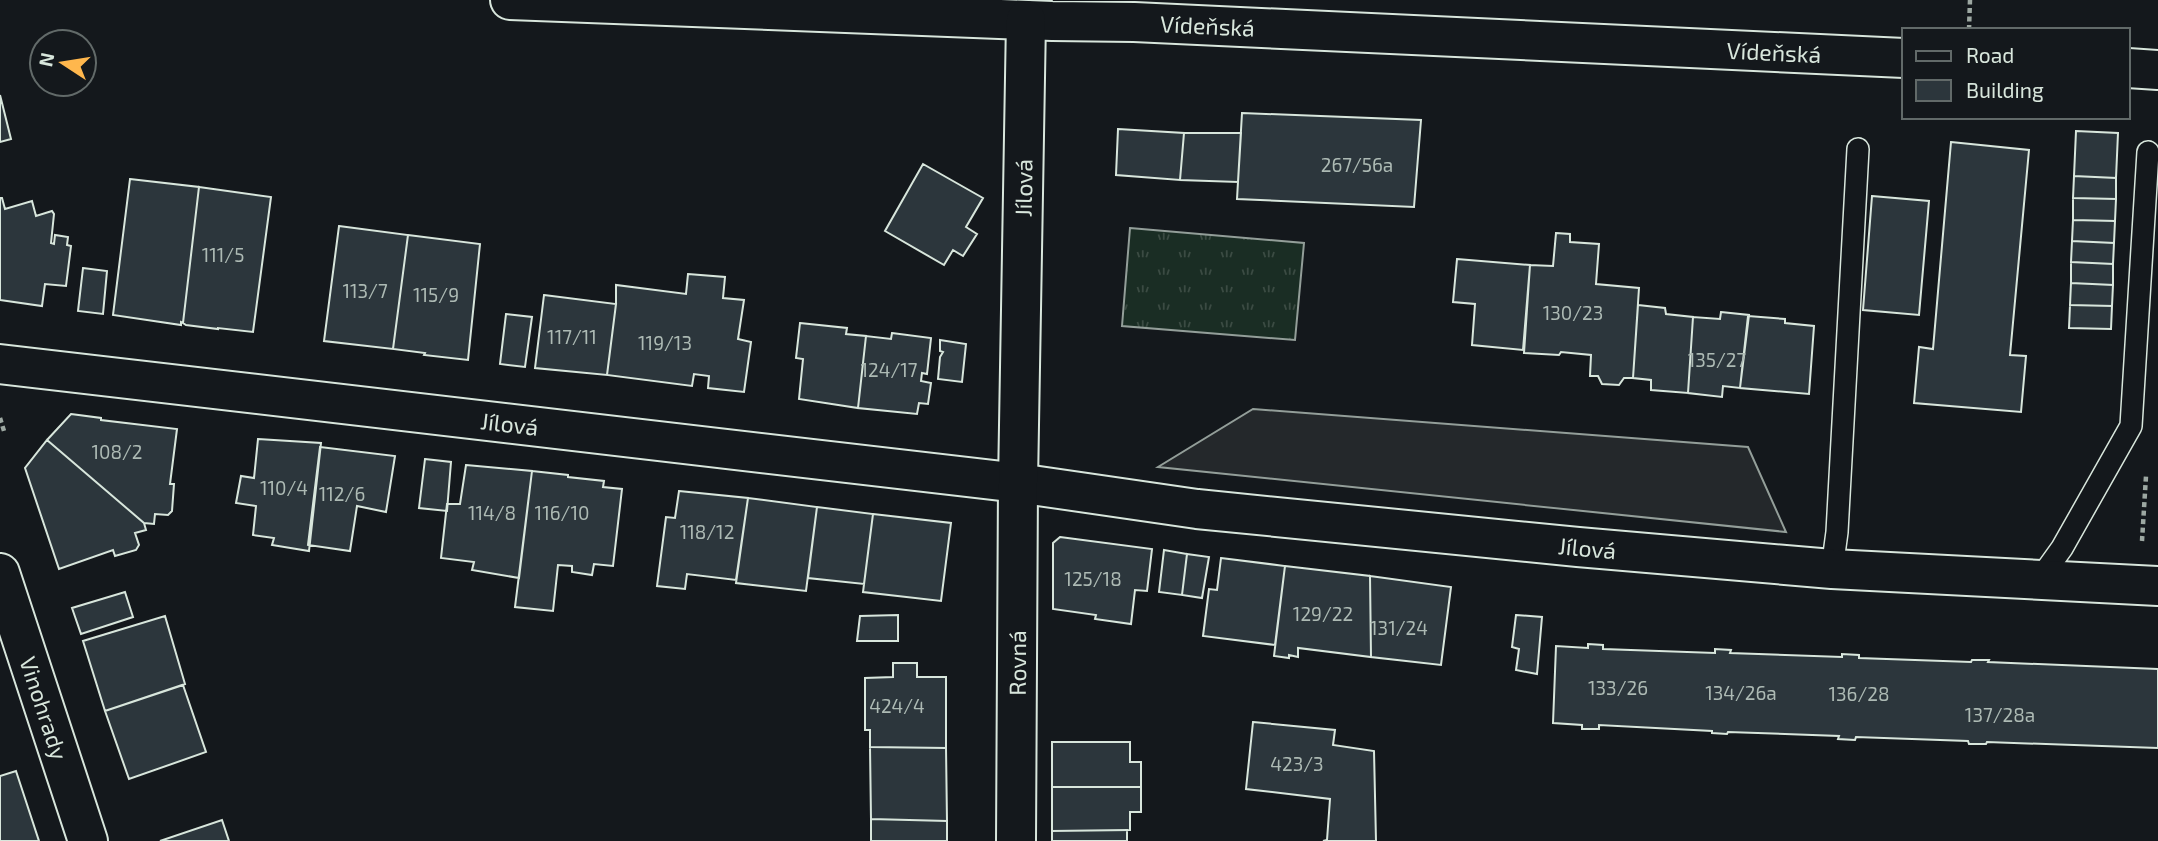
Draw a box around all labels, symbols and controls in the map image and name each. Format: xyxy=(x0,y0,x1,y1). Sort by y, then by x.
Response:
street label: Vídeňská xyxy=(1160,9,1255,42)
north arrow xyxy=(28,28,98,98)
legend xyxy=(1902,28,2130,119)
street label: Vídeňská xyxy=(1726,36,1822,68)
text: Road xyxy=(1966,42,2014,67)
text: N xyxy=(33,50,59,68)
text: Building xyxy=(1966,77,2044,102)
house number: 267/56a xyxy=(1321,153,1393,176)
street label: Jílová xyxy=(1009,159,1038,217)
house number: 111/5 xyxy=(202,243,244,266)
house number: 113/7 xyxy=(342,279,388,302)
house number: 115/9 xyxy=(413,283,459,306)
house number: 130/23 xyxy=(1543,301,1603,324)
house number: 117/11 xyxy=(547,325,597,348)
house number: 119/13 xyxy=(638,331,692,354)
house number: 135/27 xyxy=(1688,348,1747,371)
house number: 124/17 xyxy=(860,358,918,381)
street label: Jílová xyxy=(479,406,540,441)
house number: 108/2 xyxy=(91,440,143,463)
house number: 110/4 xyxy=(260,476,308,499)
house number: 112/6 xyxy=(319,482,365,505)
house number: 114/8 xyxy=(468,501,516,524)
house number: 116/10 xyxy=(535,501,589,524)
house number: 118/12 xyxy=(680,520,734,543)
street label: Jílová xyxy=(1557,531,1617,564)
house number: 125/18 xyxy=(1064,567,1122,590)
house number: 129/22 xyxy=(1293,602,1353,625)
house number: 131/24 xyxy=(1370,616,1428,639)
street label: Rovná xyxy=(1003,630,1031,696)
street label: Vinohrady xyxy=(14,653,74,763)
house number: 133/26 xyxy=(1588,676,1648,699)
house number: 134/26a xyxy=(1705,681,1777,704)
house number: 136/28 xyxy=(1828,682,1890,705)
house number: 424/4 xyxy=(869,694,925,717)
house number: 137/28a xyxy=(1965,703,2035,726)
house number: 423/3 xyxy=(1270,752,1324,775)

